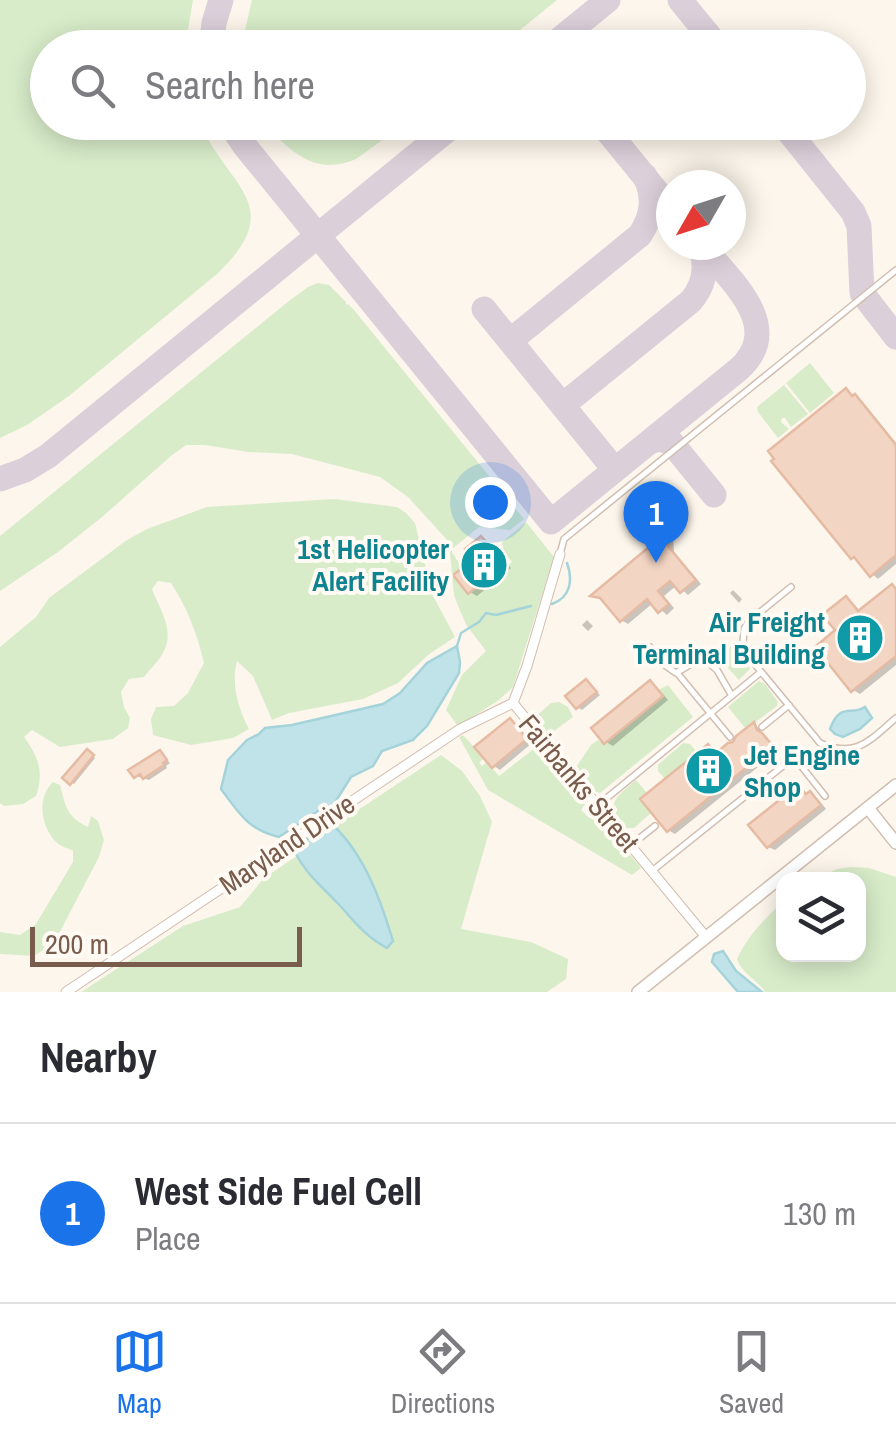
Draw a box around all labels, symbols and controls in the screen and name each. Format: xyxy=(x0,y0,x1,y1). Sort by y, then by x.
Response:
search box xyxy=(30,30,866,140)
icon: search xyxy=(65,58,120,113)
text: Search here xyxy=(145,60,315,111)
north arrow xyxy=(656,170,746,260)
your location xyxy=(465,477,516,528)
pin: 1 xyxy=(624,480,688,563)
place label: 1st Helicopter Alert Facility xyxy=(297,530,449,600)
building icon: 1st Helicopter Alert Facility xyxy=(458,539,510,591)
place label: Air Freight Terminal Building xyxy=(633,603,825,673)
building icon: Air Freight Terminal Building xyxy=(834,612,886,664)
street label: Fairbanks Street xyxy=(510,706,648,860)
place label: Jet Engine Shop xyxy=(744,736,860,806)
building icon: Jet Engine Shop xyxy=(683,745,735,797)
street label: Maryland Drive xyxy=(212,785,362,903)
map controls xyxy=(776,872,866,962)
button: layers xyxy=(776,872,866,962)
scale bar xyxy=(30,922,302,966)
text: 200 m xyxy=(45,925,109,963)
text: Nearby xyxy=(40,1029,157,1085)
text: West Side Fuel Cell xyxy=(135,1166,422,1217)
text: 1 xyxy=(65,1192,80,1235)
text: 130 m xyxy=(783,1192,856,1235)
text: Place xyxy=(135,1217,201,1260)
tab: Map xyxy=(112,1324,167,1422)
tab: Directions xyxy=(391,1324,495,1422)
tab: Saved xyxy=(719,1324,784,1422)

